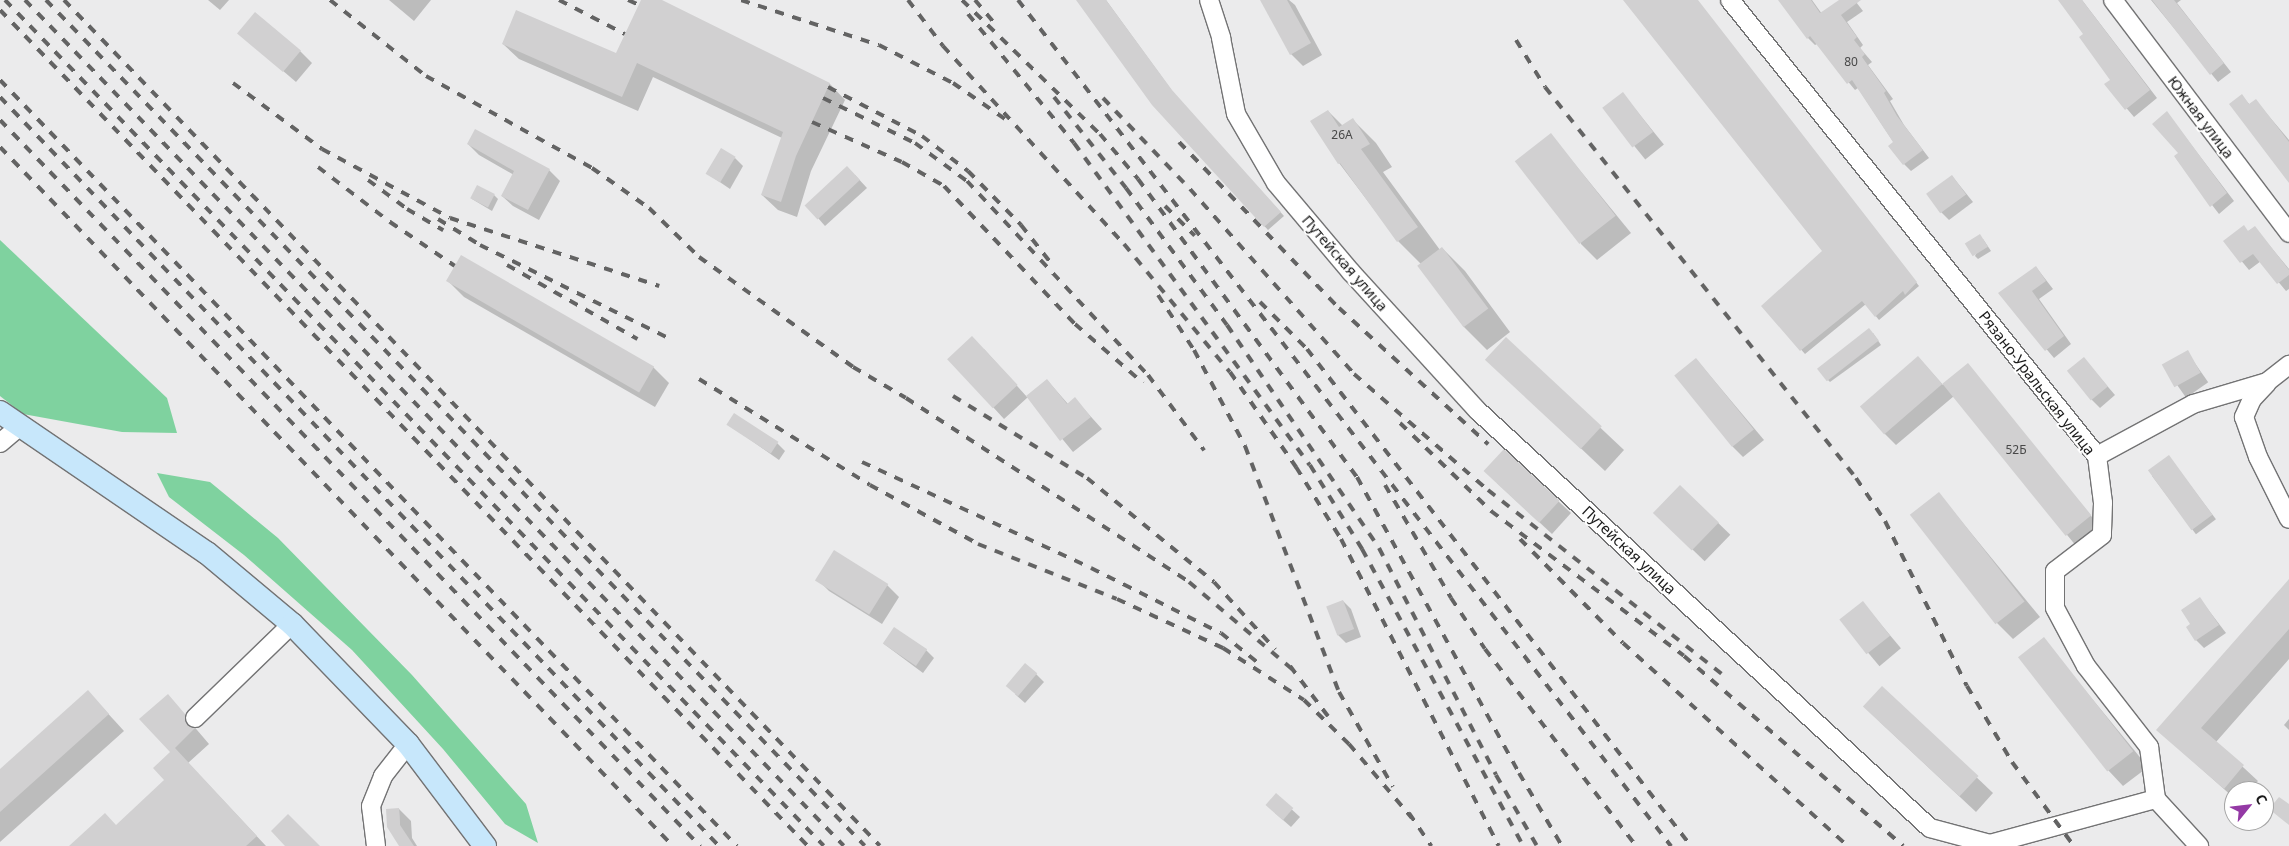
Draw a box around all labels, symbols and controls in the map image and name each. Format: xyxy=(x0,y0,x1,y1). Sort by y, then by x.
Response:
house number: 80 xyxy=(1844,55,1858,69)
street label: Южная улица xyxy=(2164,72,2238,162)
house number: 26А xyxy=(1331,128,1353,142)
street label: Путейская улица xyxy=(1298,211,1392,315)
street label: Рязано-Уральская улица xyxy=(1975,307,2099,459)
house number: 52Б xyxy=(2005,443,2027,457)
street label: Путейская улица xyxy=(1578,502,1680,598)
north arrow xyxy=(2224,781,2274,831)
text: С xyxy=(2251,790,2272,808)

